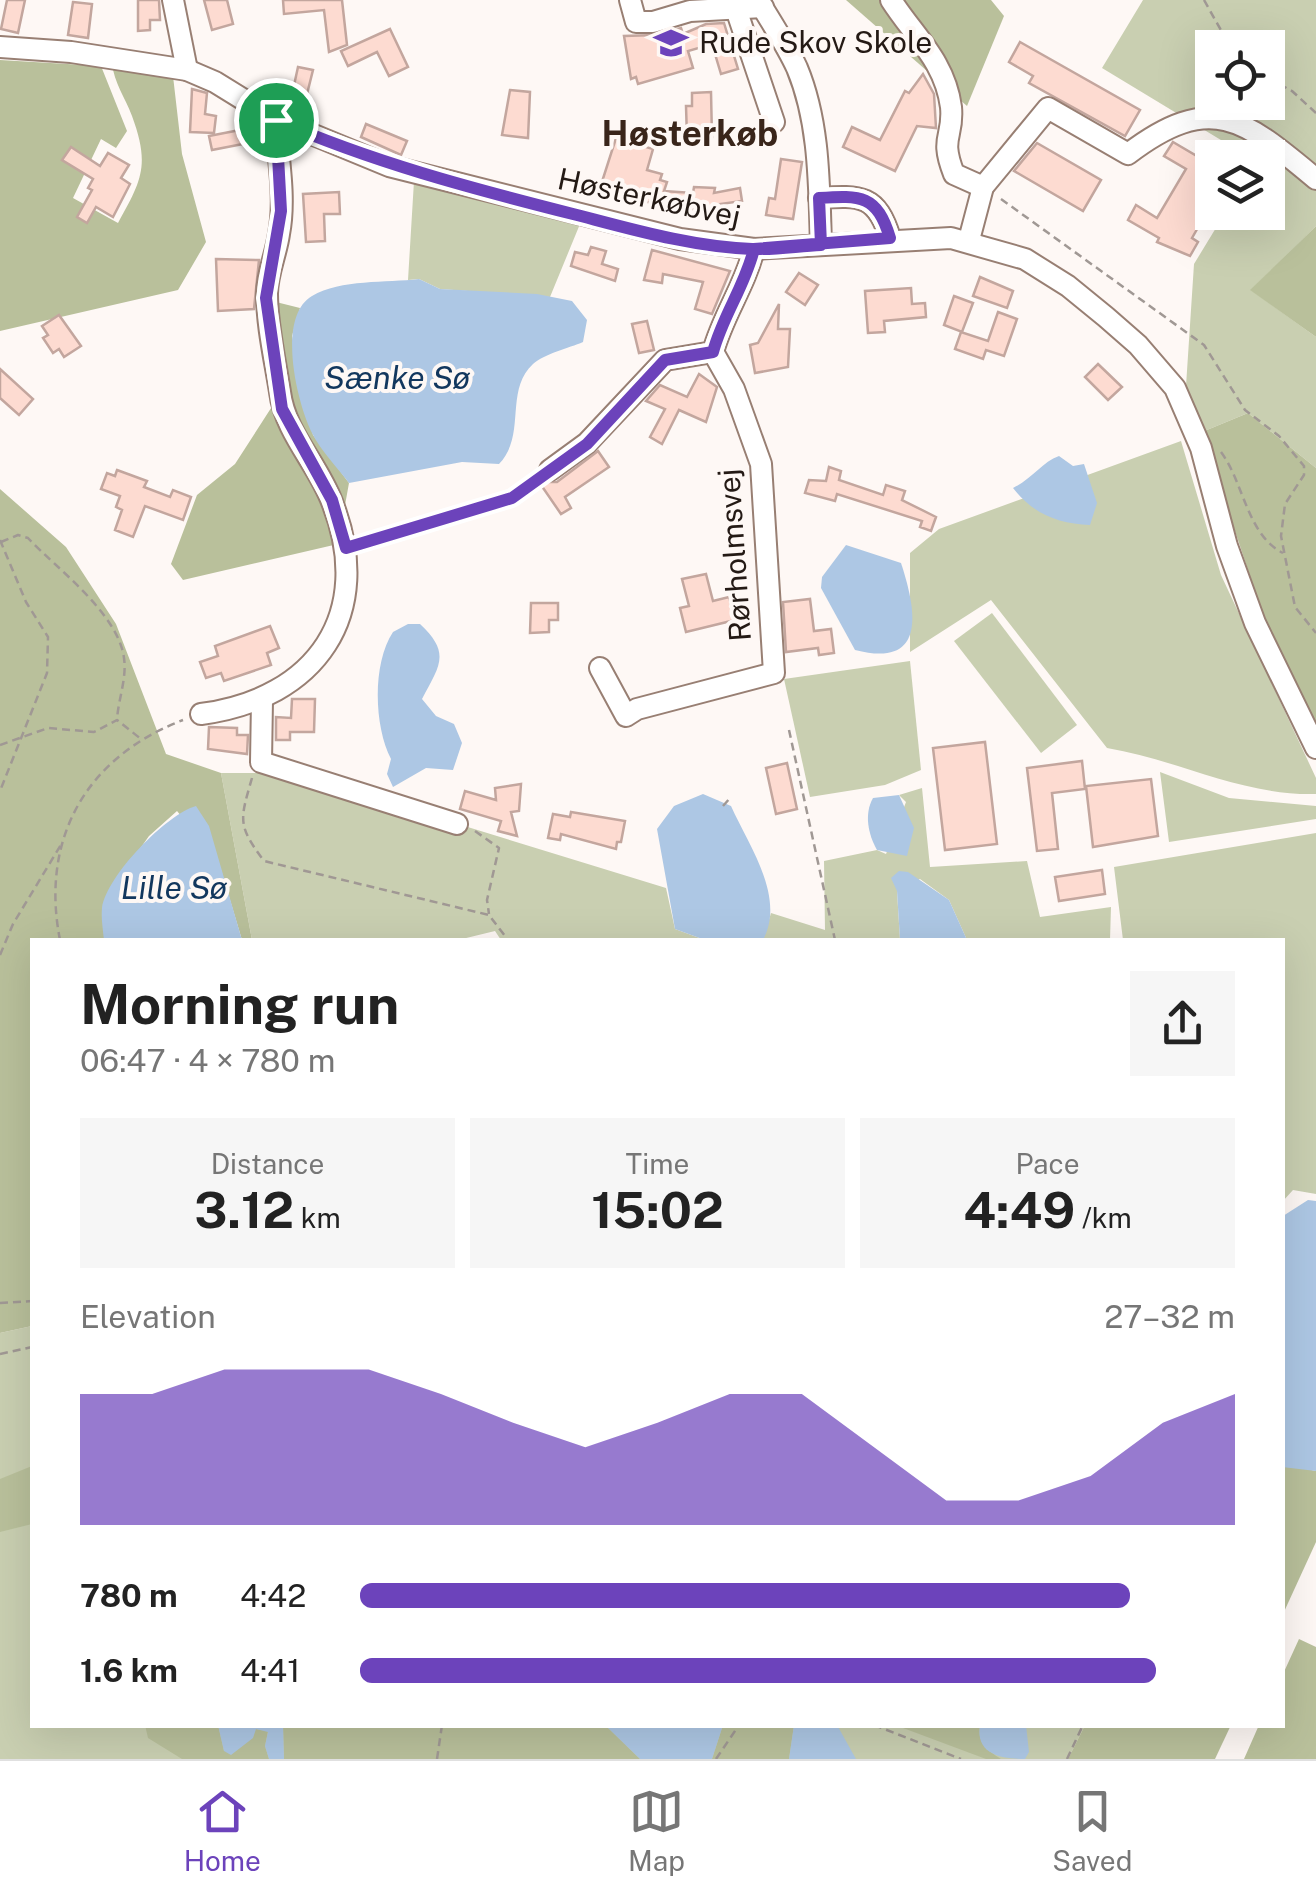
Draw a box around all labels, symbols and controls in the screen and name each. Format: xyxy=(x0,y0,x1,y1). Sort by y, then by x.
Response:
school or university icon: Rude Skov Skole xyxy=(652,24,690,62)
place label: Rude Skov Skole xyxy=(699,24,932,60)
map controls xyxy=(1195,30,1285,230)
button: locate xyxy=(1195,30,1285,120)
pin xyxy=(234,78,319,163)
icon: arrive xyxy=(249,93,304,148)
district label: Høsterkøb xyxy=(602,113,778,154)
button: layers xyxy=(1195,140,1285,230)
street label: Høsterkøbvej xyxy=(554,160,744,234)
water label: Sænke Sø xyxy=(324,359,470,396)
street label: Rørholmsvej xyxy=(710,468,758,643)
water label: Lille Sø xyxy=(121,869,227,906)
button: share xyxy=(1130,971,1235,1076)
text: Morning run xyxy=(80,972,399,1036)
text: 06:47 · 4 × 780 m xyxy=(80,1042,335,1079)
text: Distance xyxy=(211,1147,324,1180)
text: Time xyxy=(626,1147,689,1180)
text: Pace xyxy=(1015,1147,1080,1180)
text: 3.12 xyxy=(194,1180,294,1239)
text: 15:02 xyxy=(591,1180,724,1239)
text: 4:49 xyxy=(963,1180,1075,1239)
text: km xyxy=(294,1201,341,1234)
text: /km xyxy=(1075,1201,1132,1234)
text: Elevation xyxy=(80,1298,216,1335)
text: 27–32 m xyxy=(1104,1298,1235,1335)
text: 780 m xyxy=(80,1577,178,1614)
text: 4:42 xyxy=(240,1577,306,1614)
text: 1.6 km xyxy=(80,1652,178,1689)
text: 4:41 xyxy=(240,1652,300,1689)
tab: Home xyxy=(184,1784,261,1877)
tab: Map xyxy=(628,1784,685,1877)
tab: Saved xyxy=(1052,1784,1132,1877)

